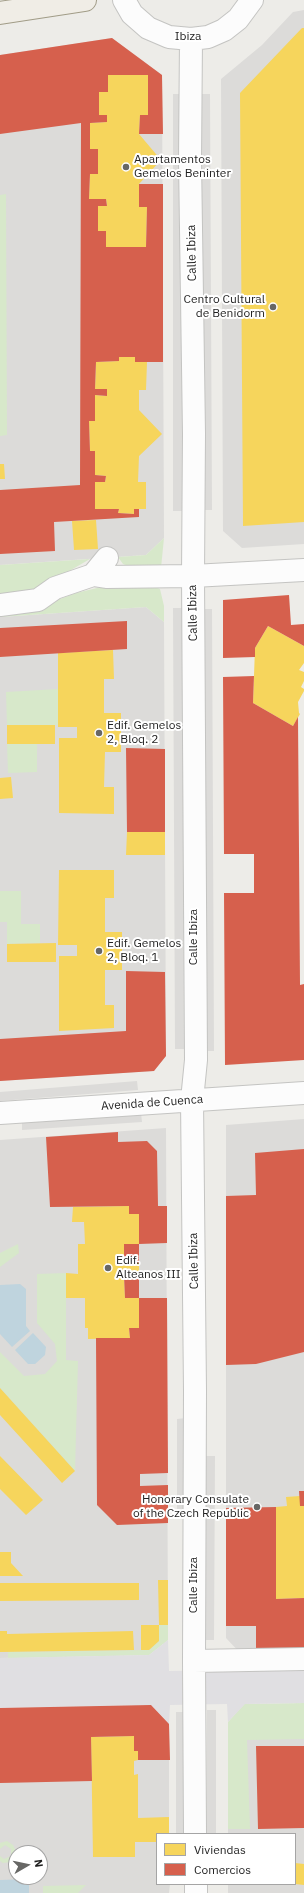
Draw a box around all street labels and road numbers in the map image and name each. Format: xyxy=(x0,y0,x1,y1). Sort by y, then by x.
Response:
street label: Ibiza xyxy=(175,30,201,44)
street label: Calle Ibiza xyxy=(184,225,200,281)
street label: Calle Ibiza xyxy=(185,585,201,641)
street label: Calle Ibiza xyxy=(187,909,201,965)
street label: Avenida de Cuenca xyxy=(100,1092,204,1114)
street label: Calle Ibiza xyxy=(186,1233,202,1289)
street label: Calle Ibiza xyxy=(187,1557,201,1613)

